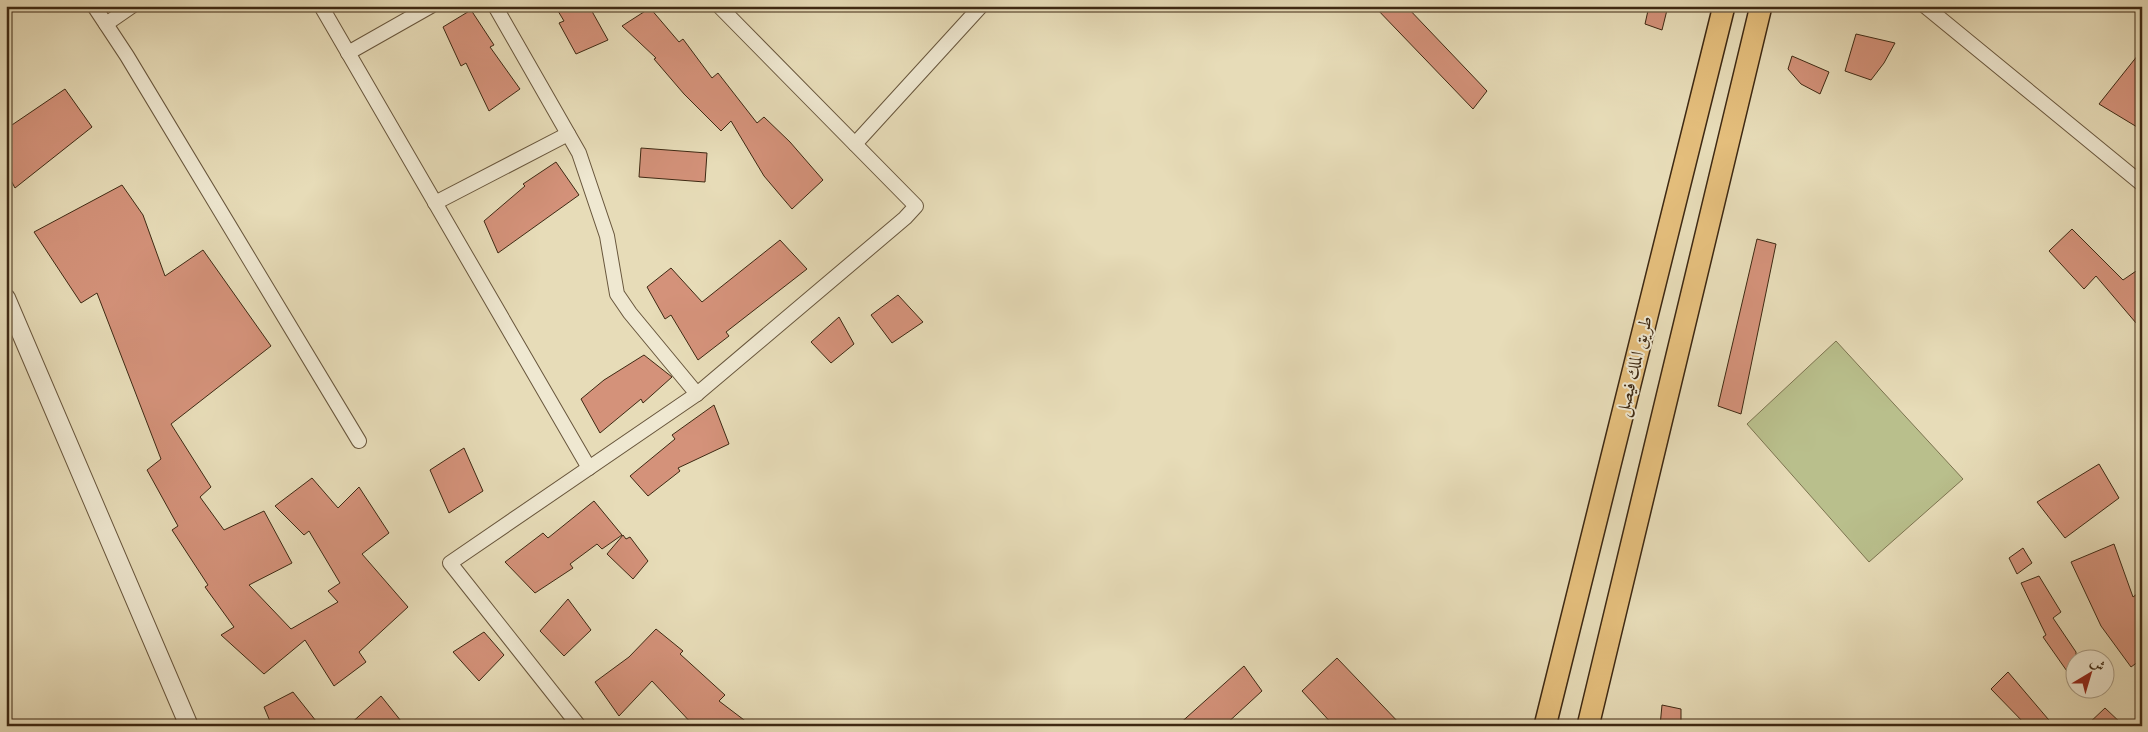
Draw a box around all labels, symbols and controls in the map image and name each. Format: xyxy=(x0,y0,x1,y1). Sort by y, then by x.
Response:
street label: طريق الملك فيصل xyxy=(1611,313,1660,419)
north arrow xyxy=(2066,650,2116,700)
text: ش xyxy=(2086,653,2108,677)

